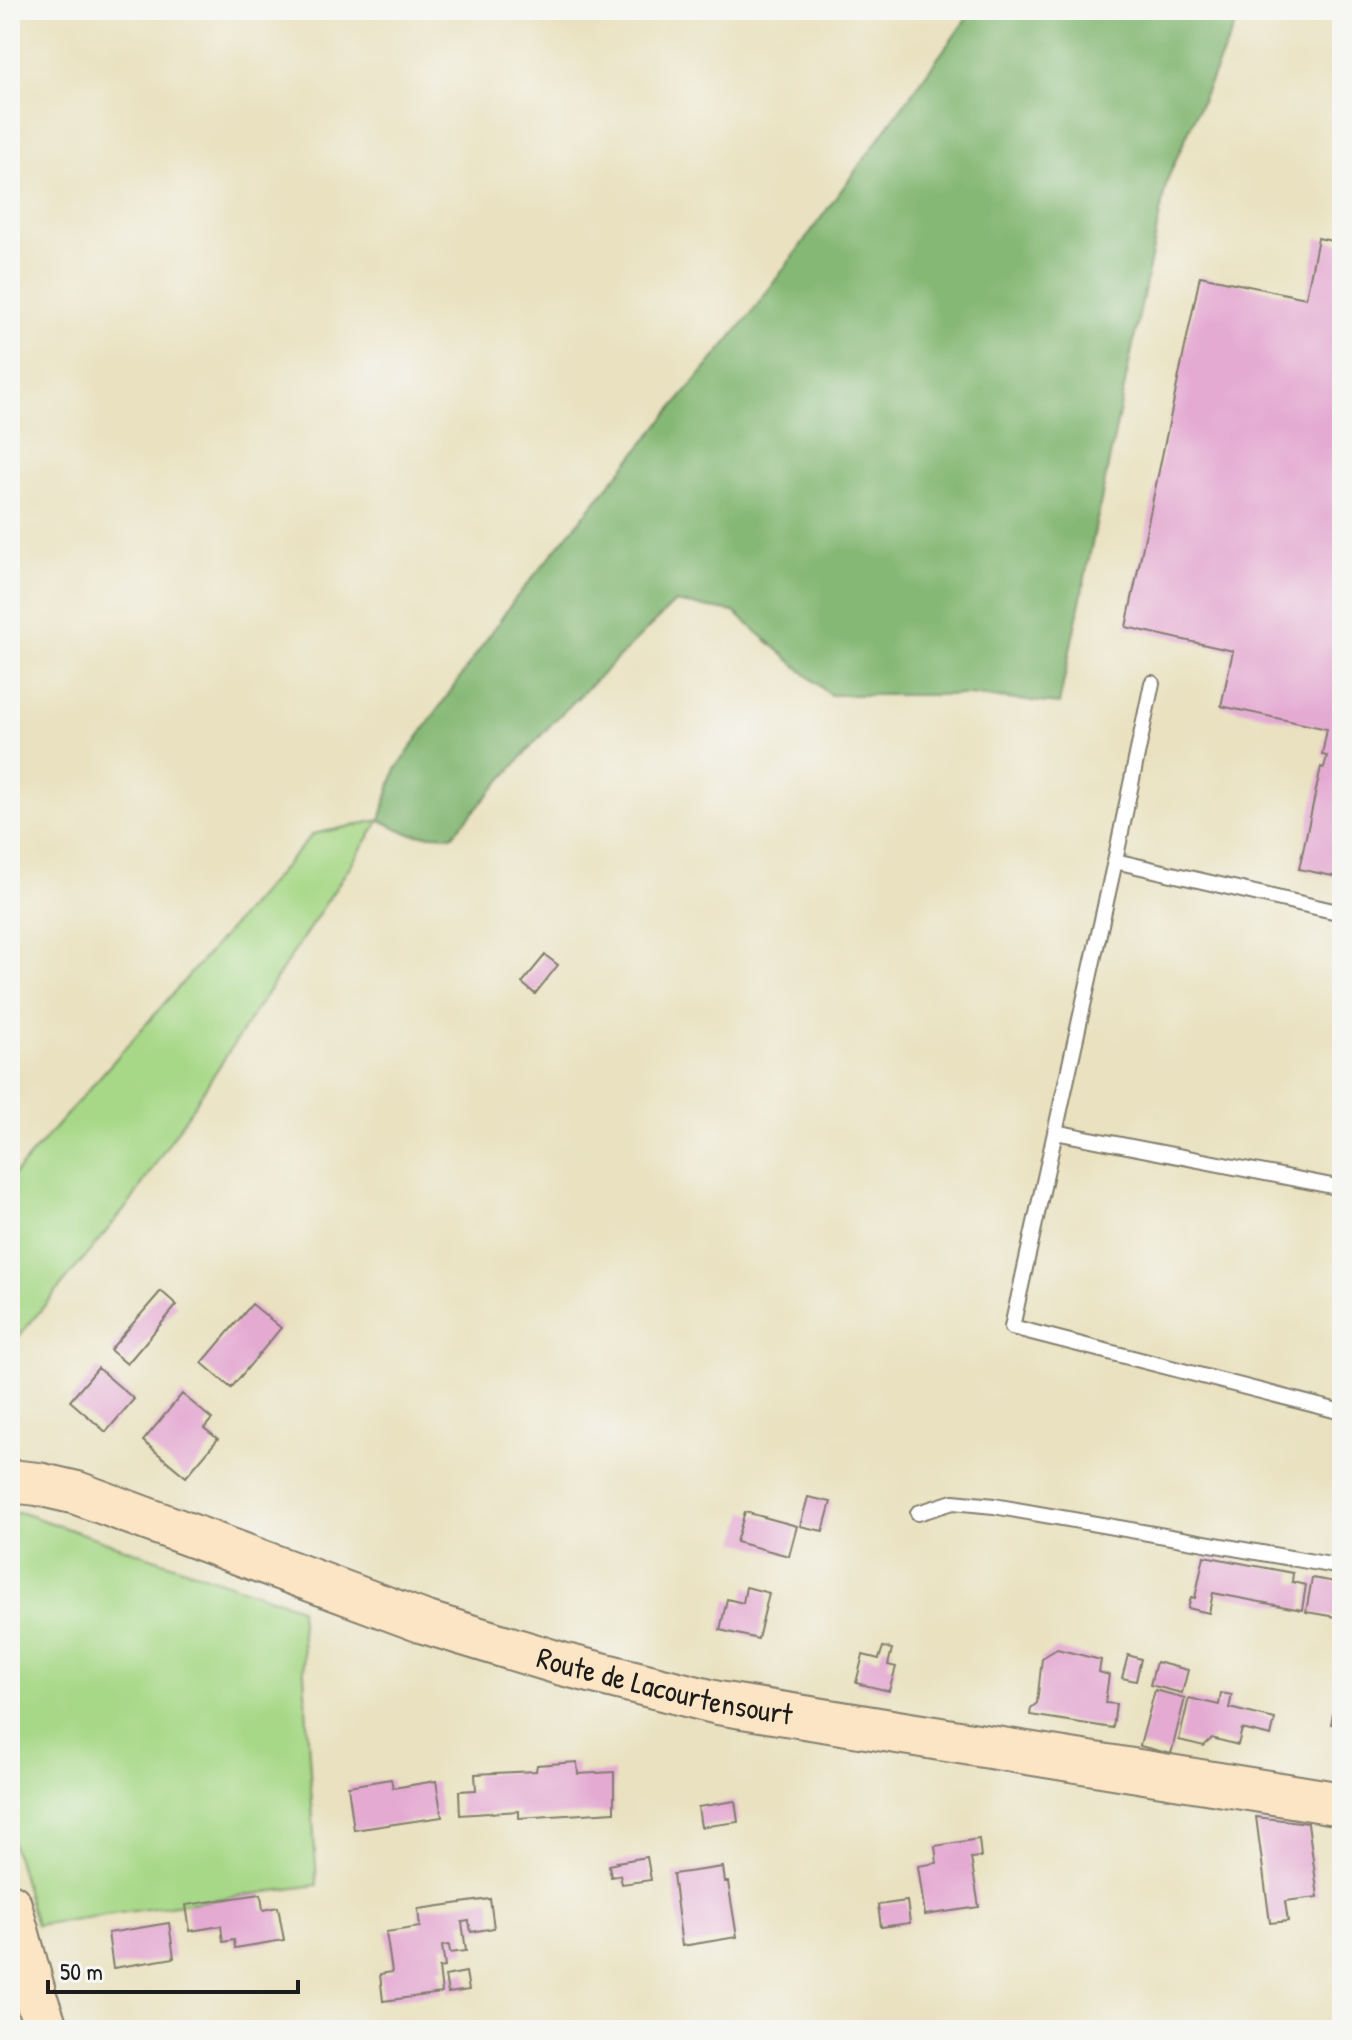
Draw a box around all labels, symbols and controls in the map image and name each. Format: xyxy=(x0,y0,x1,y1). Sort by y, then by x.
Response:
street label: Route de Lacourtensourt xyxy=(532,1637,796,1734)
scale bar xyxy=(48,1944,298,1994)
text: 50 m xyxy=(60,1955,103,1987)

